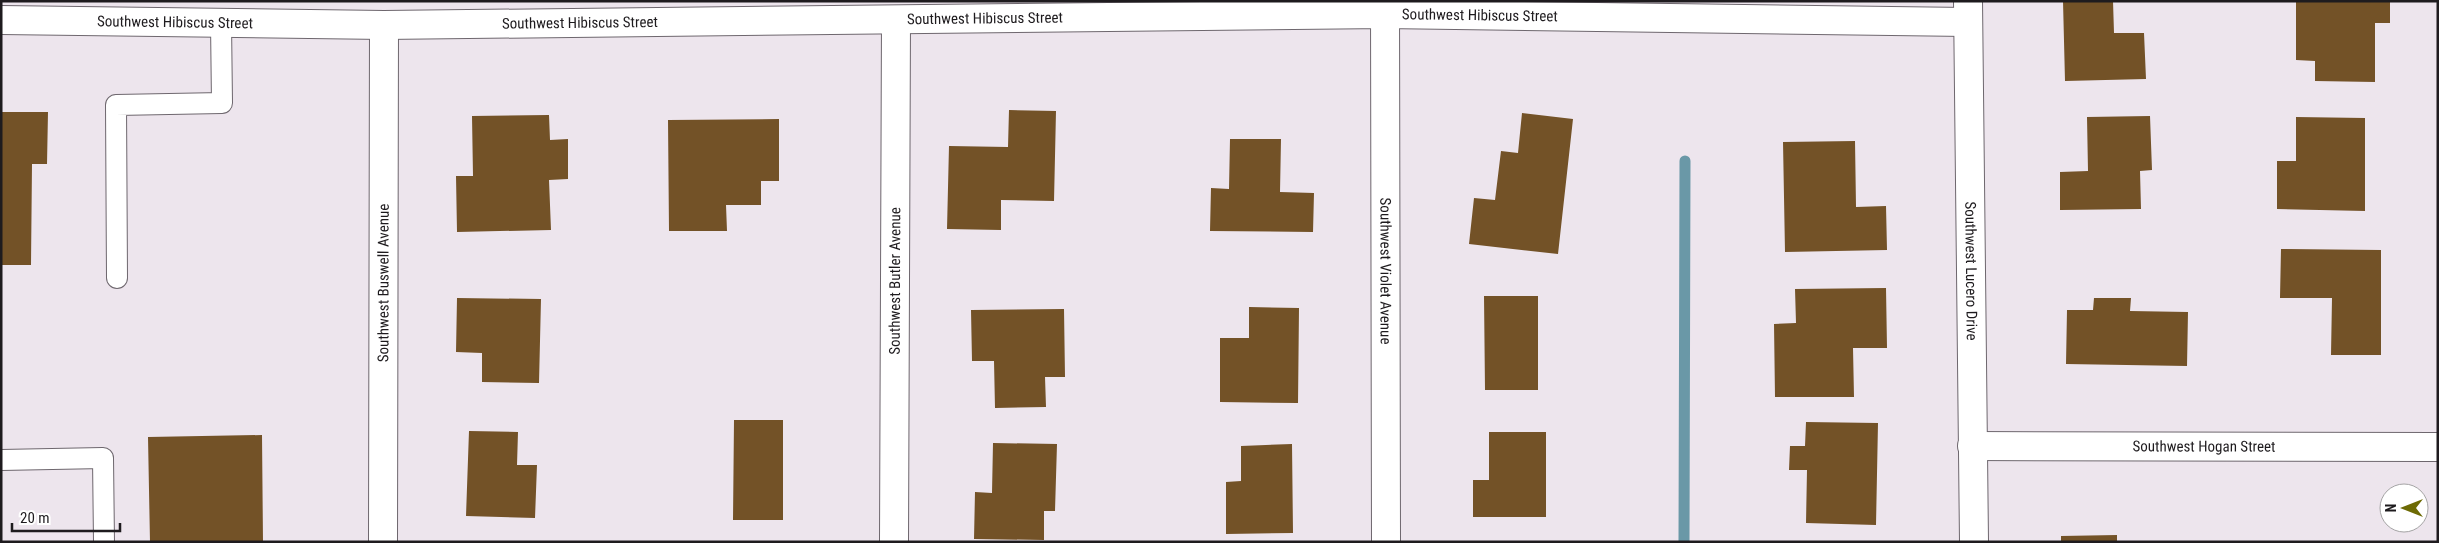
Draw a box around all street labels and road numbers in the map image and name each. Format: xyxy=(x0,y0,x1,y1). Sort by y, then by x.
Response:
street label: Southwest Hibiscus Street xyxy=(1402,5,1558,25)
street label: Southwest Hibiscus Street xyxy=(907,9,1063,28)
street label: Southwest Hibiscus Street xyxy=(97,12,253,32)
street label: Southwest Hibiscus Street xyxy=(502,13,658,33)
street label: Southwest Violet Avenue xyxy=(1376,198,1395,344)
street label: Southwest Lucero Drive xyxy=(1961,201,1981,341)
street label: Southwest Buswell Avenue xyxy=(374,204,393,362)
street label: Southwest Butler Avenue xyxy=(886,207,904,355)
street label: Southwest Hogan Street xyxy=(2132,437,2276,456)

